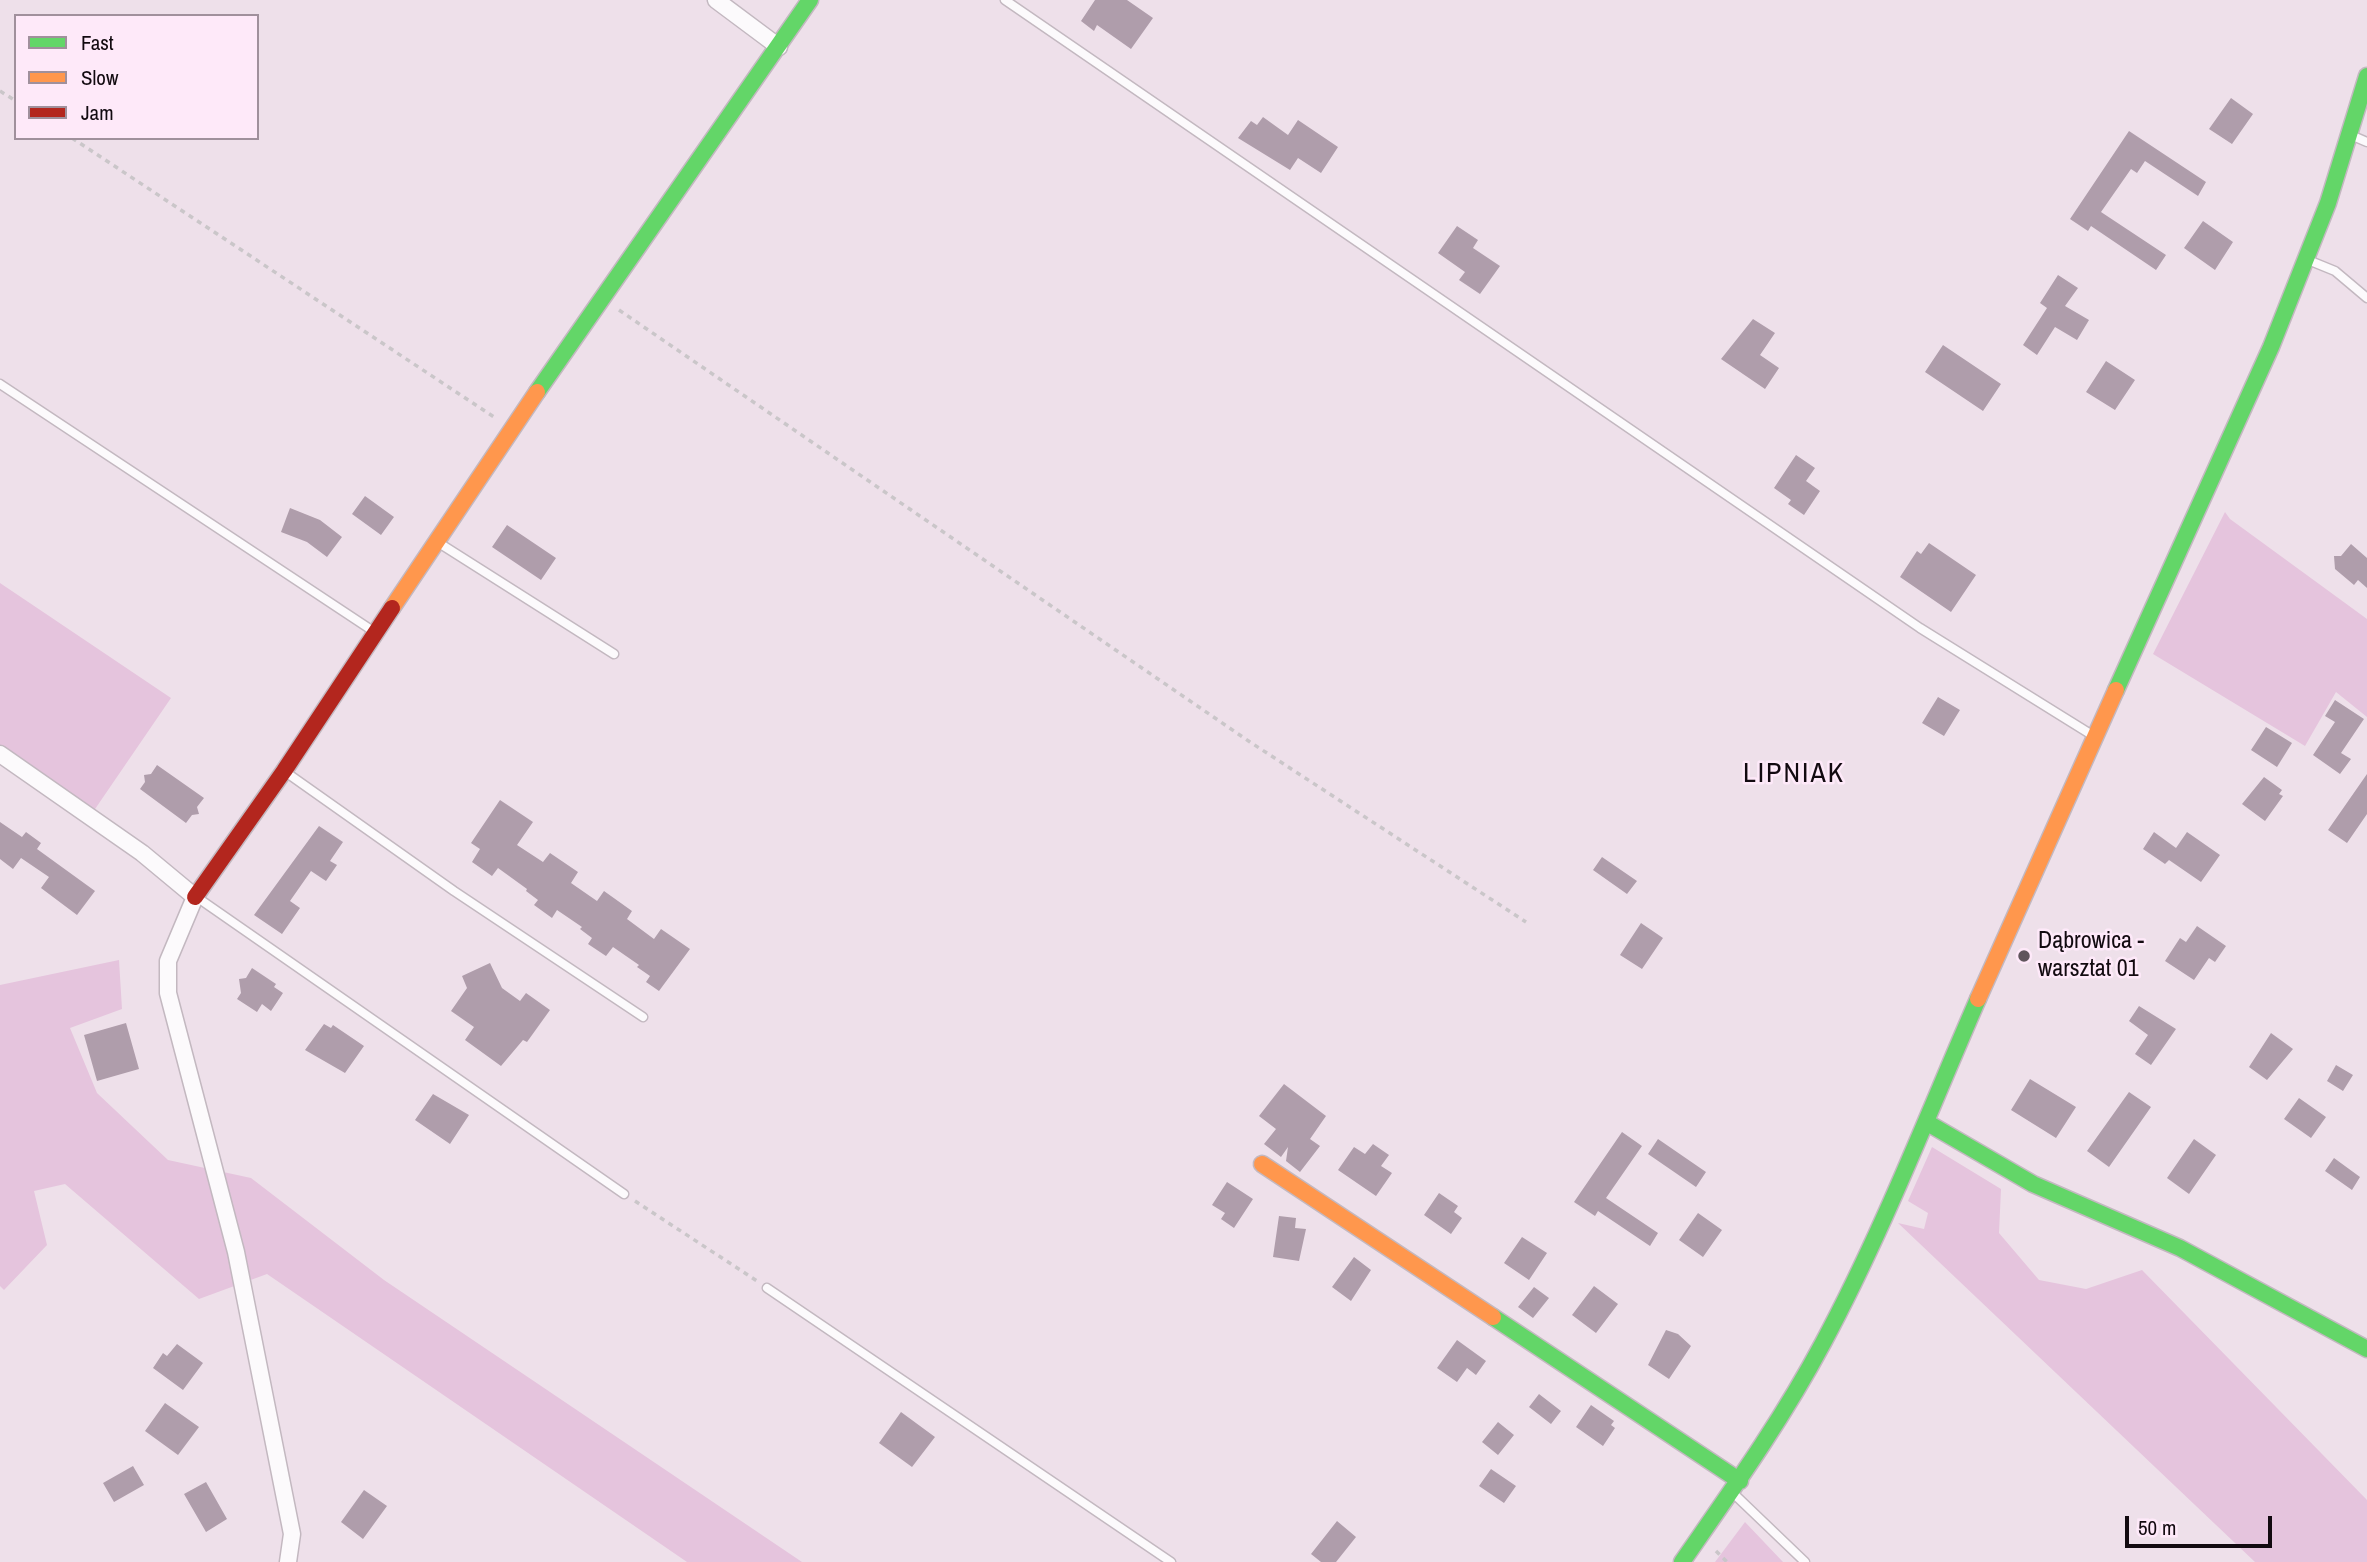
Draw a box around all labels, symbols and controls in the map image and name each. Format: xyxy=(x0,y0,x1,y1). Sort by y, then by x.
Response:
legend xyxy=(14,14,259,140)
text: Fast xyxy=(81,28,114,57)
text: Slow xyxy=(81,63,118,92)
text: Jam xyxy=(81,98,114,127)
district label: LIPNIAK xyxy=(1744,757,1844,791)
place label: Dąbrowica - warsztat 01 xyxy=(2038,928,2144,984)
marker: Dąbrowica - warsztat 01 xyxy=(2016,948,2032,964)
scale bar xyxy=(2129,1502,2276,1546)
text: 50 m xyxy=(2138,1513,2176,1542)

